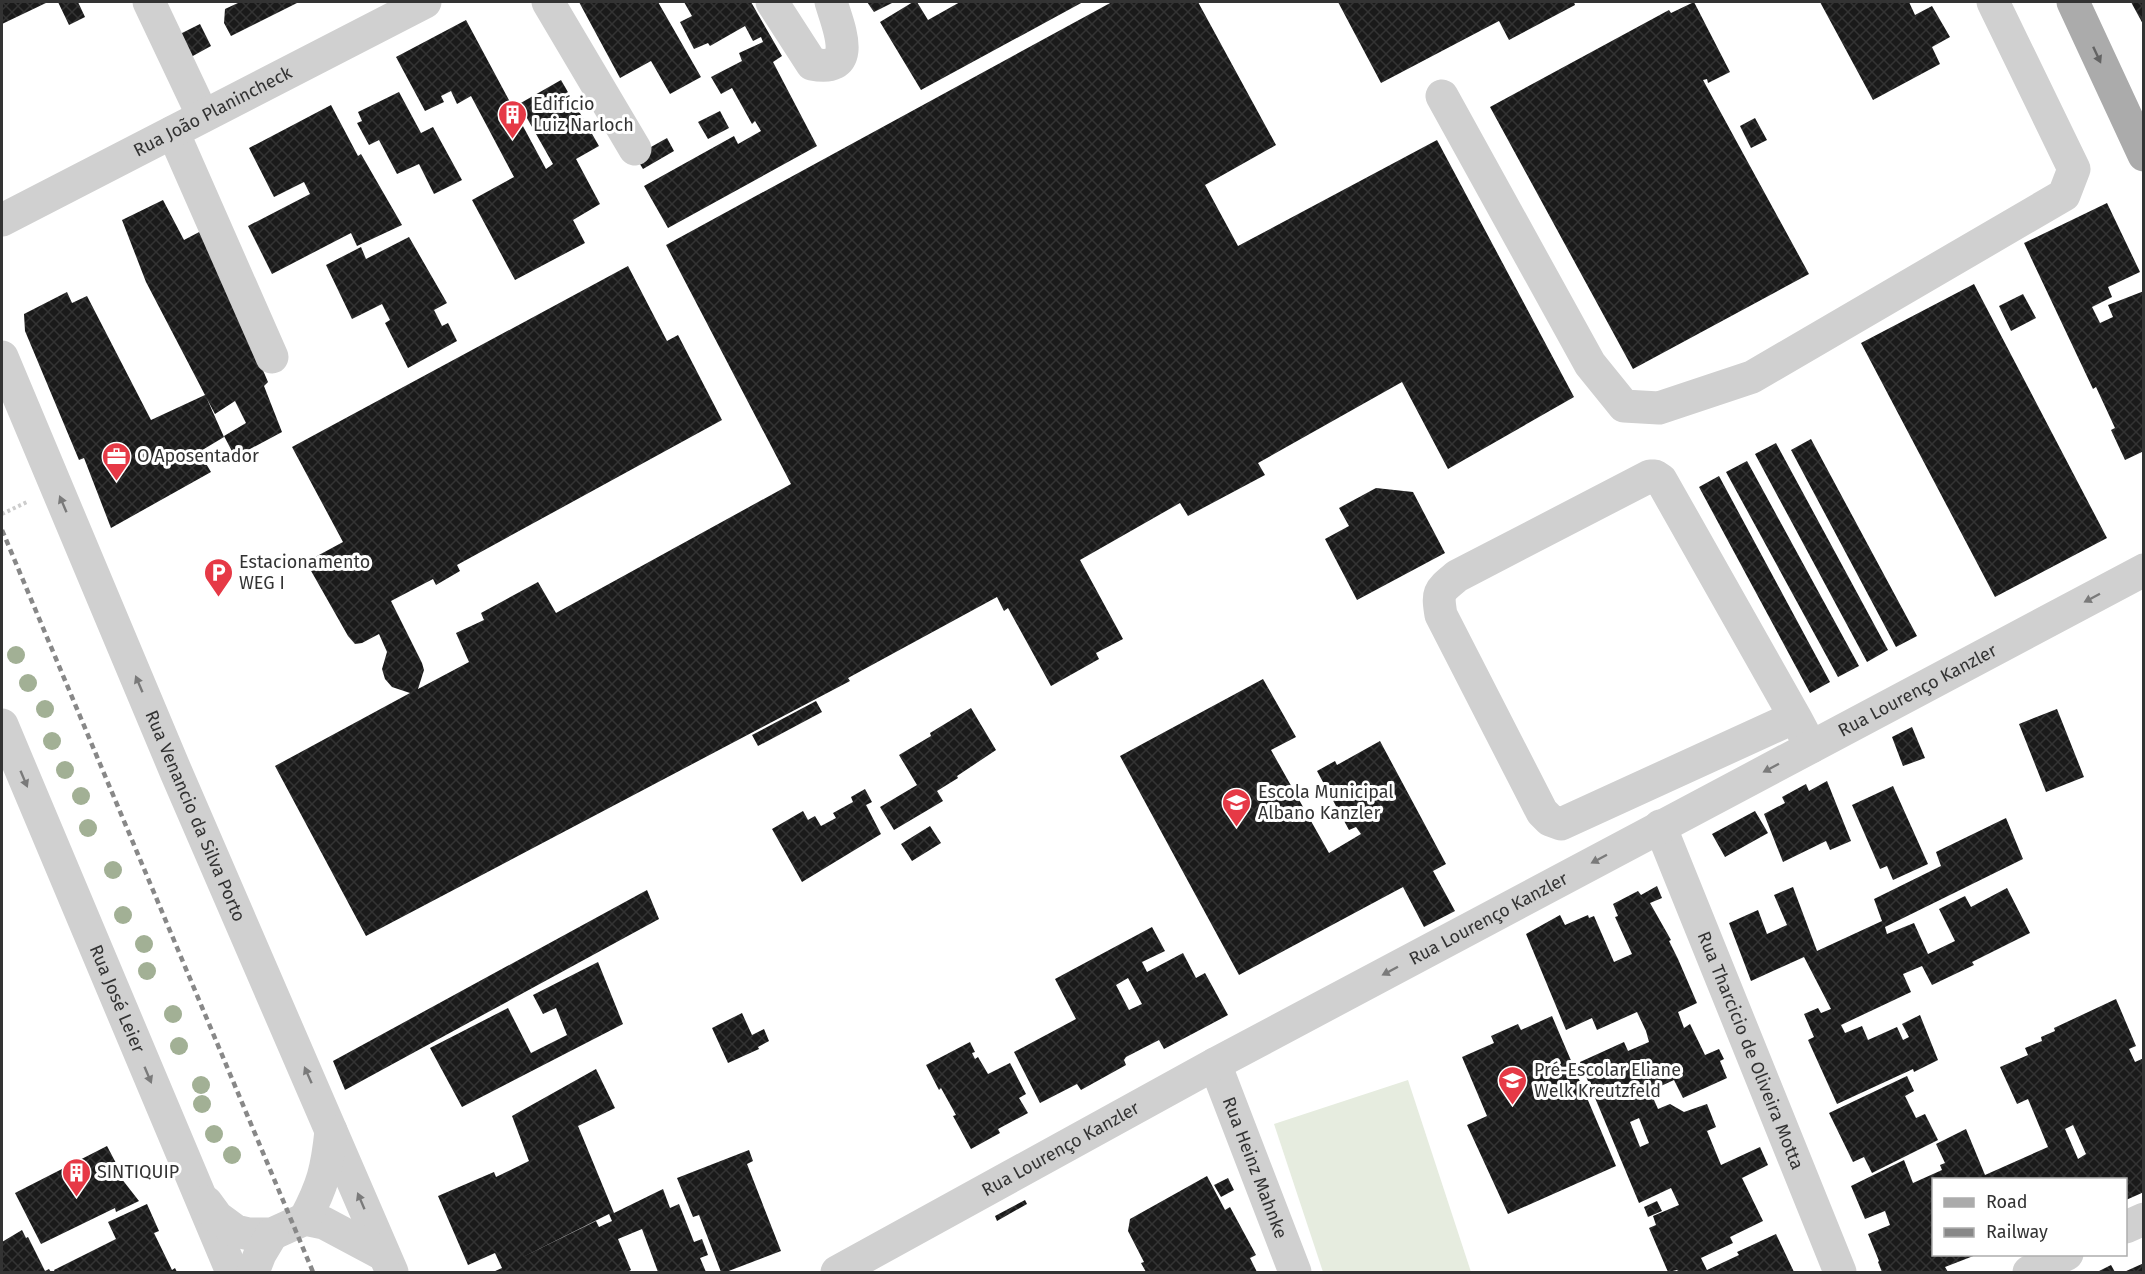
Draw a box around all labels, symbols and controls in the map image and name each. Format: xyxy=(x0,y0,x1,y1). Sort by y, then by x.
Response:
one-way arrow xyxy=(2093,46,2102,63)
street label: Rua João Planincheck xyxy=(130,61,296,161)
place label: Edifício Luiz Narloch xyxy=(533,93,634,136)
building icon: Edifício Luiz Narloch xyxy=(496,98,528,140)
office icon: O Aposentador xyxy=(100,440,132,482)
place label: O Aposentador xyxy=(137,445,259,467)
one-way arrow xyxy=(58,495,68,513)
place label: Estacionamento WEG I xyxy=(239,551,370,594)
parking icon: Estacionamento WEG I xyxy=(202,556,234,598)
one-way arrow xyxy=(2083,593,2100,603)
street label: Rua Lourenço Kanzler xyxy=(1834,639,2001,742)
one-way arrow xyxy=(134,675,144,693)
street label: Rua Venancio da Silva Porto xyxy=(140,707,250,925)
one-way arrow xyxy=(1763,763,1780,773)
one-way arrow xyxy=(20,770,29,788)
place label: Escola Municipal Albano Kanzler xyxy=(1258,781,1394,824)
school or university icon: Escola Municipal Albano Kanzler xyxy=(1221,786,1253,828)
one-way arrow xyxy=(1590,854,1607,864)
street label: Rua Lourenço Kanzler xyxy=(1405,868,1571,970)
street label: Rua Tharcicio de Oliveira Motta xyxy=(1693,928,1808,1173)
street label: Rua José Leier xyxy=(85,941,150,1056)
one-way arrow xyxy=(1381,966,1398,976)
place label: Pré-Escolar Eliane Welk Kreutzfeld xyxy=(1534,1059,1681,1102)
school or university icon: Pré-Escolar Eliane Welk Kreutzfeld xyxy=(1497,1064,1529,1106)
one-way arrow xyxy=(144,1066,154,1084)
one-way arrow xyxy=(303,1067,312,1084)
street label: Rua Heinz Mahnke xyxy=(1218,1094,1292,1242)
street label: Rua Lourenço Kanzler xyxy=(978,1097,1143,1201)
building icon: SINTIQUIP xyxy=(60,1156,92,1198)
place label: SINTIQUIP xyxy=(97,1161,179,1183)
legend xyxy=(1932,1178,2127,1256)
text: Road xyxy=(1986,1191,2028,1213)
one-way arrow xyxy=(356,1192,366,1210)
text: Railway xyxy=(1986,1221,2048,1243)

